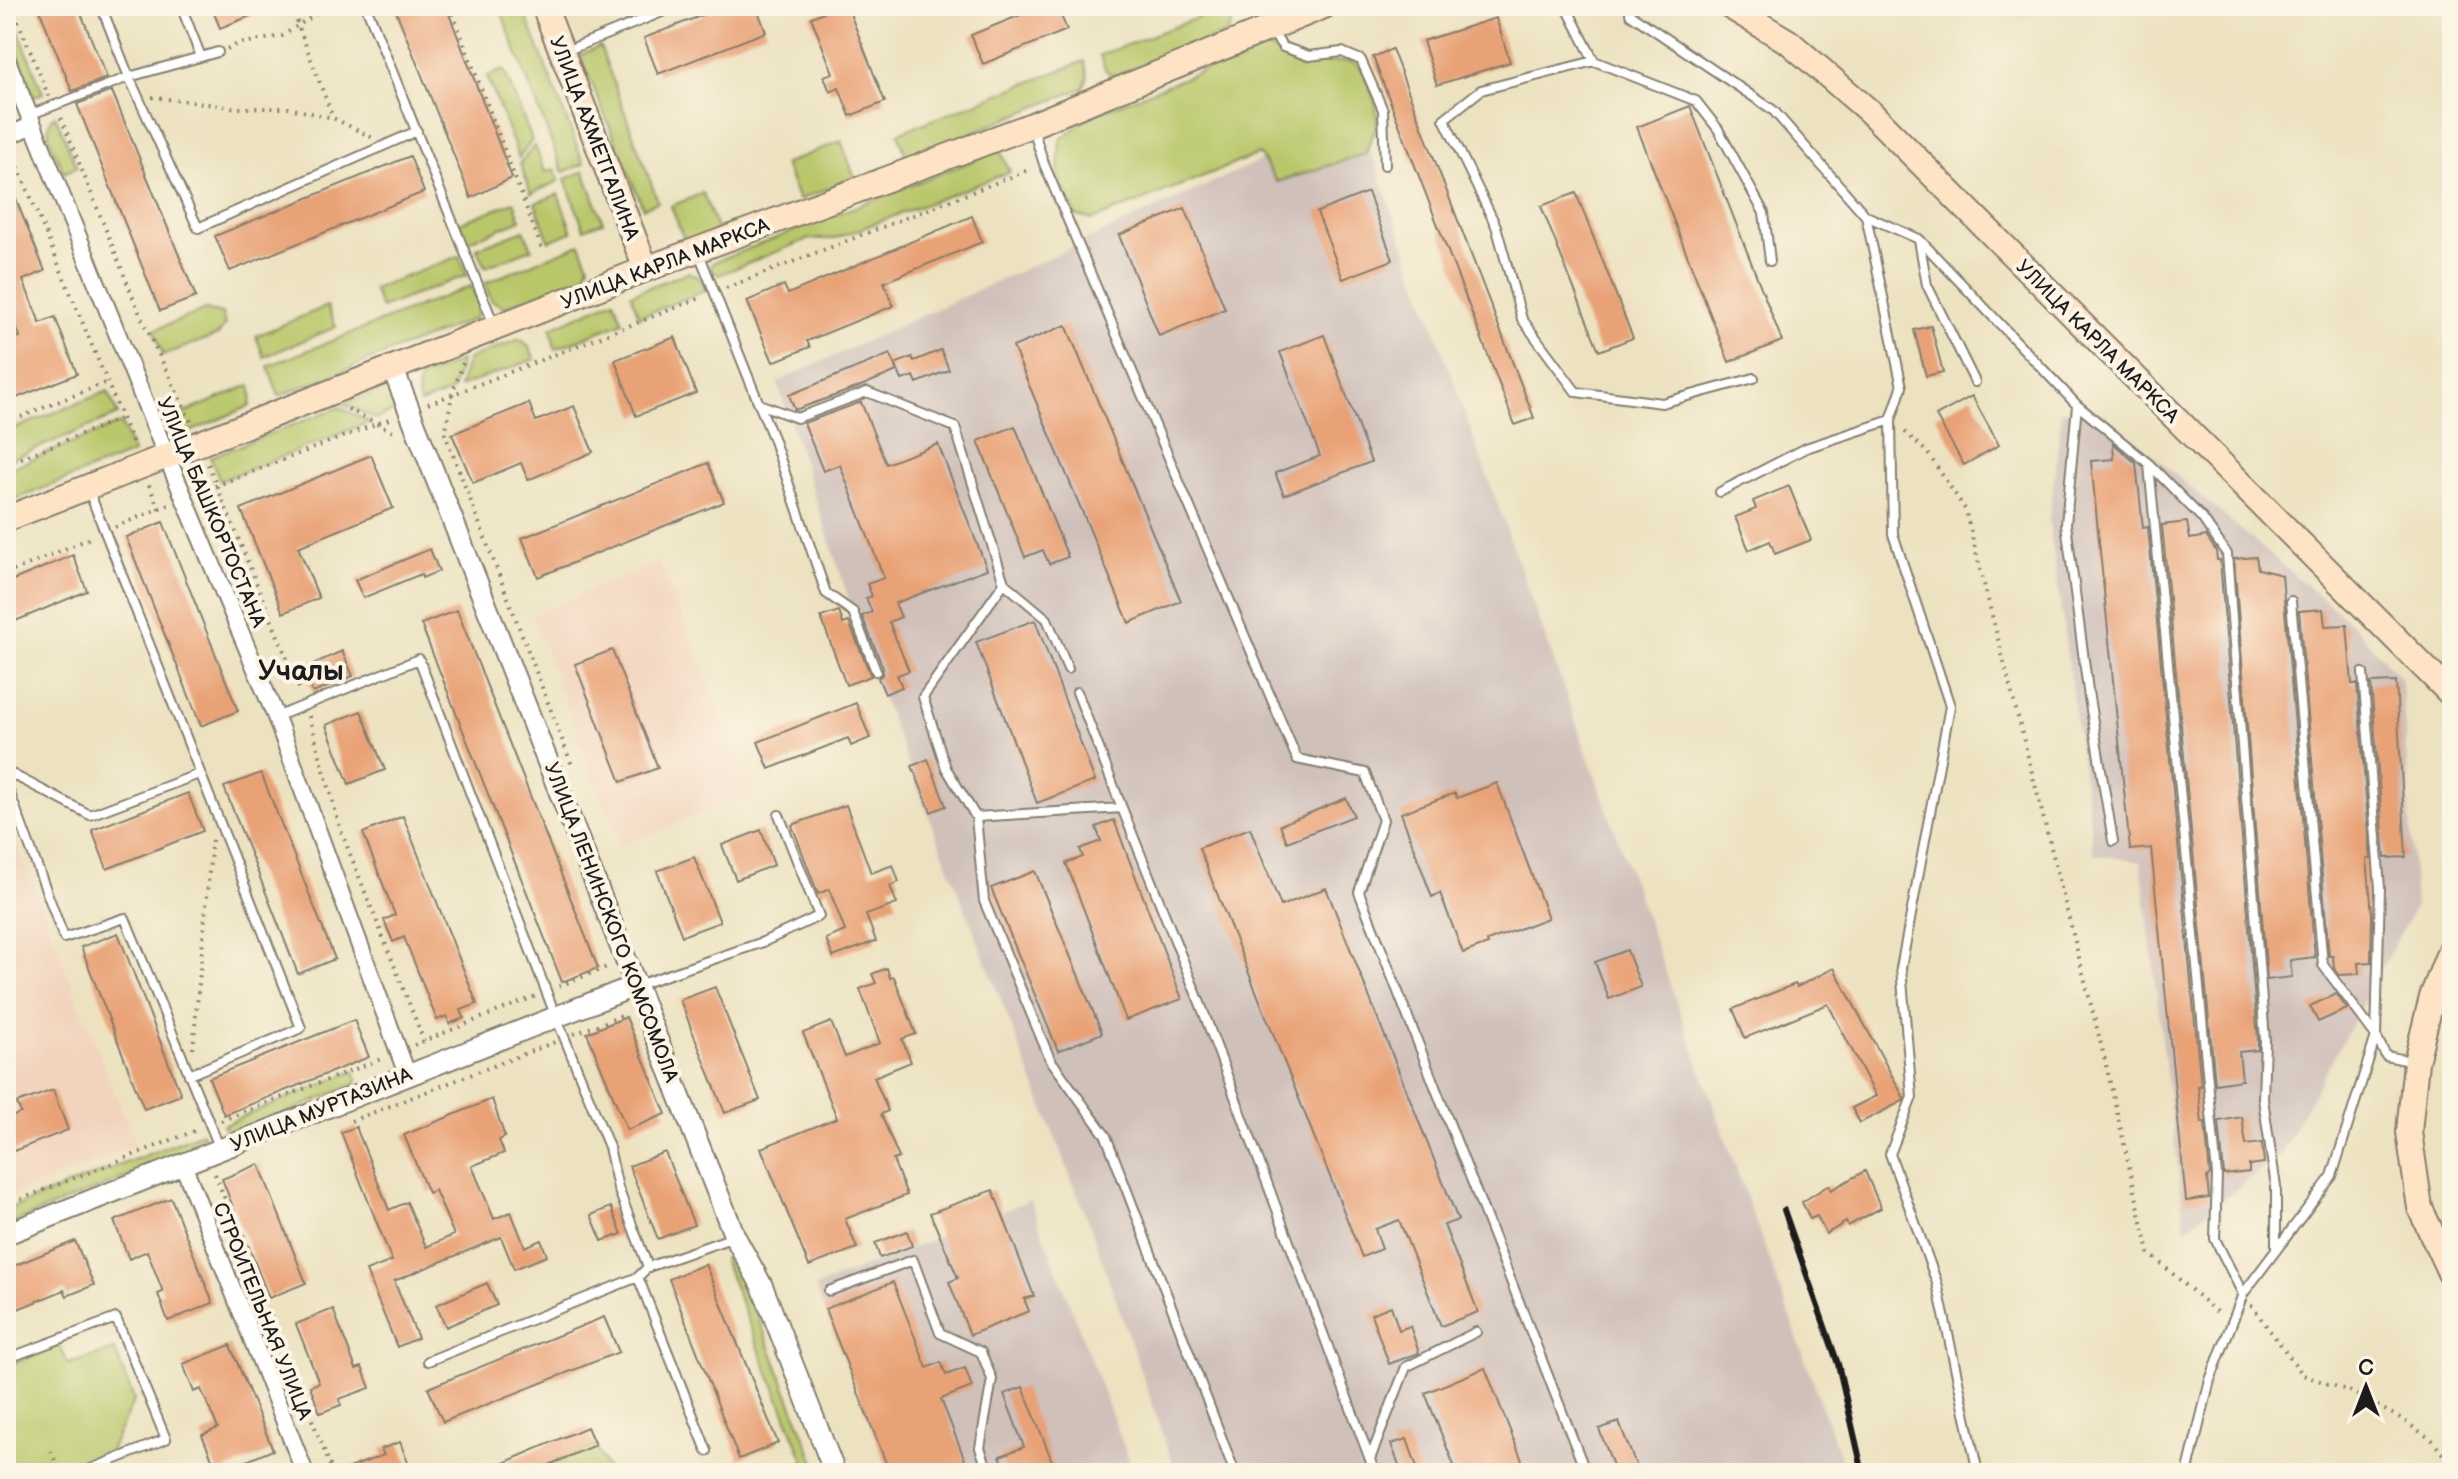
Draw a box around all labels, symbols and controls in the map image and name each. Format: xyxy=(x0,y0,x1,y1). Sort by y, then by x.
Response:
street label: УЛИЦА АХМЕТГАЛИНА xyxy=(544,33,644,245)
street label: УЛИЦА КАРЛА МАРКСА xyxy=(558,213,774,315)
street label: УЛИЦА КАРЛА МАРКСА xyxy=(2011,255,2185,429)
street label: УЛИЦА БАШКОРТОСТАНА xyxy=(152,394,271,632)
district label: Учалы xyxy=(258,655,344,688)
street label: УЛИЦА ЛЕНИНСКОГО КОМСОМОЛА xyxy=(539,759,684,1087)
street label: УЛИЦА МУРТАЗИНА xyxy=(227,1062,416,1157)
street label: СТРОИТЕЛЬНАЯ УЛИЦА xyxy=(207,1199,317,1424)
north arrow xyxy=(2326,1347,2406,1427)
text: С xyxy=(2358,1355,2374,1382)

